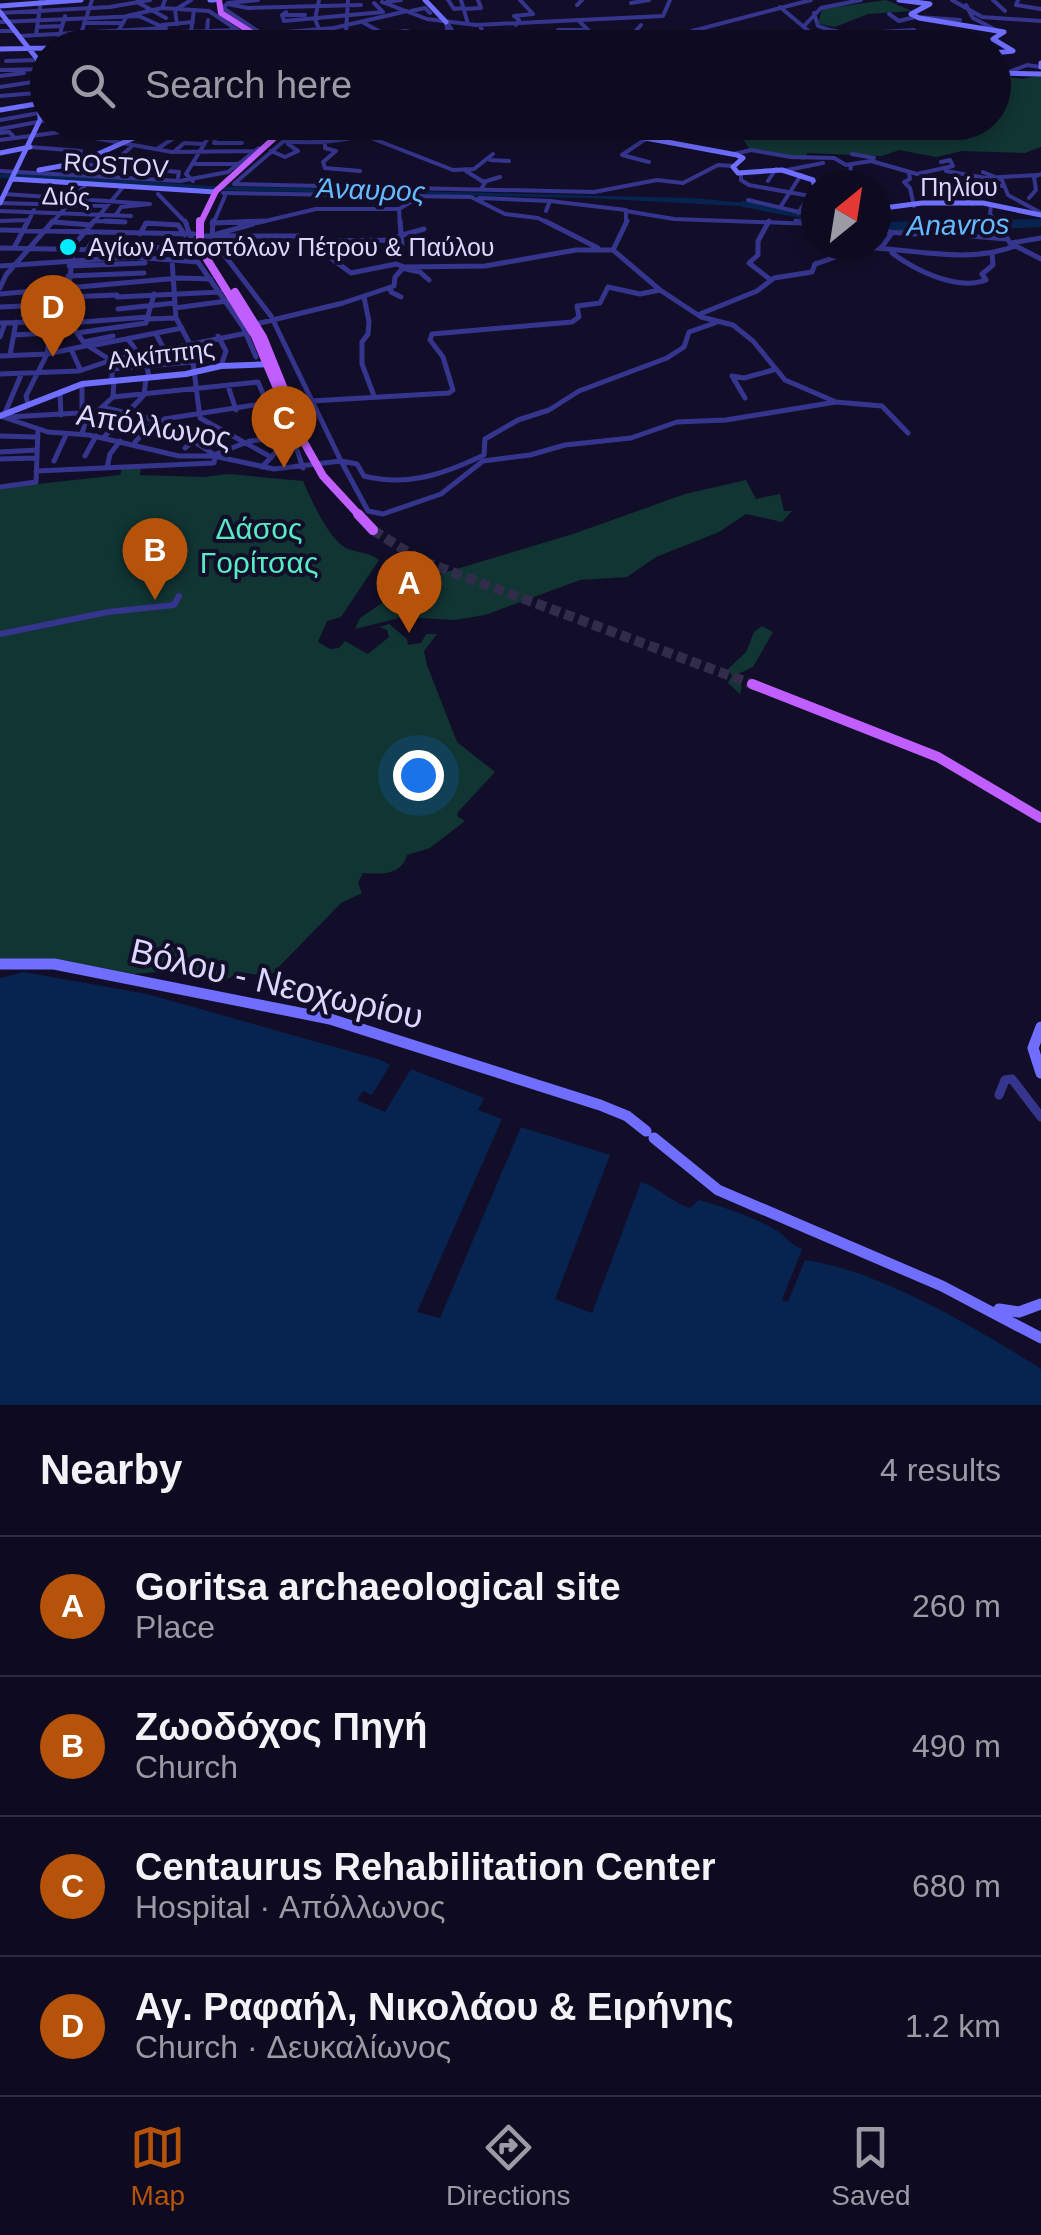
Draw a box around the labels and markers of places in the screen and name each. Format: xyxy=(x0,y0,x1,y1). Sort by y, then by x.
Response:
place label: Αγίων Αποστόλων Πέτρου & Παύλου xyxy=(88,233,494,261)
marker: Αγίων Αποστόλων Πέτρου & Παύλου xyxy=(57,236,79,258)
pin: D xyxy=(20,274,86,357)
pin: C xyxy=(252,386,316,468)
pin: B xyxy=(122,518,188,600)
pin: A xyxy=(376,550,442,633)

